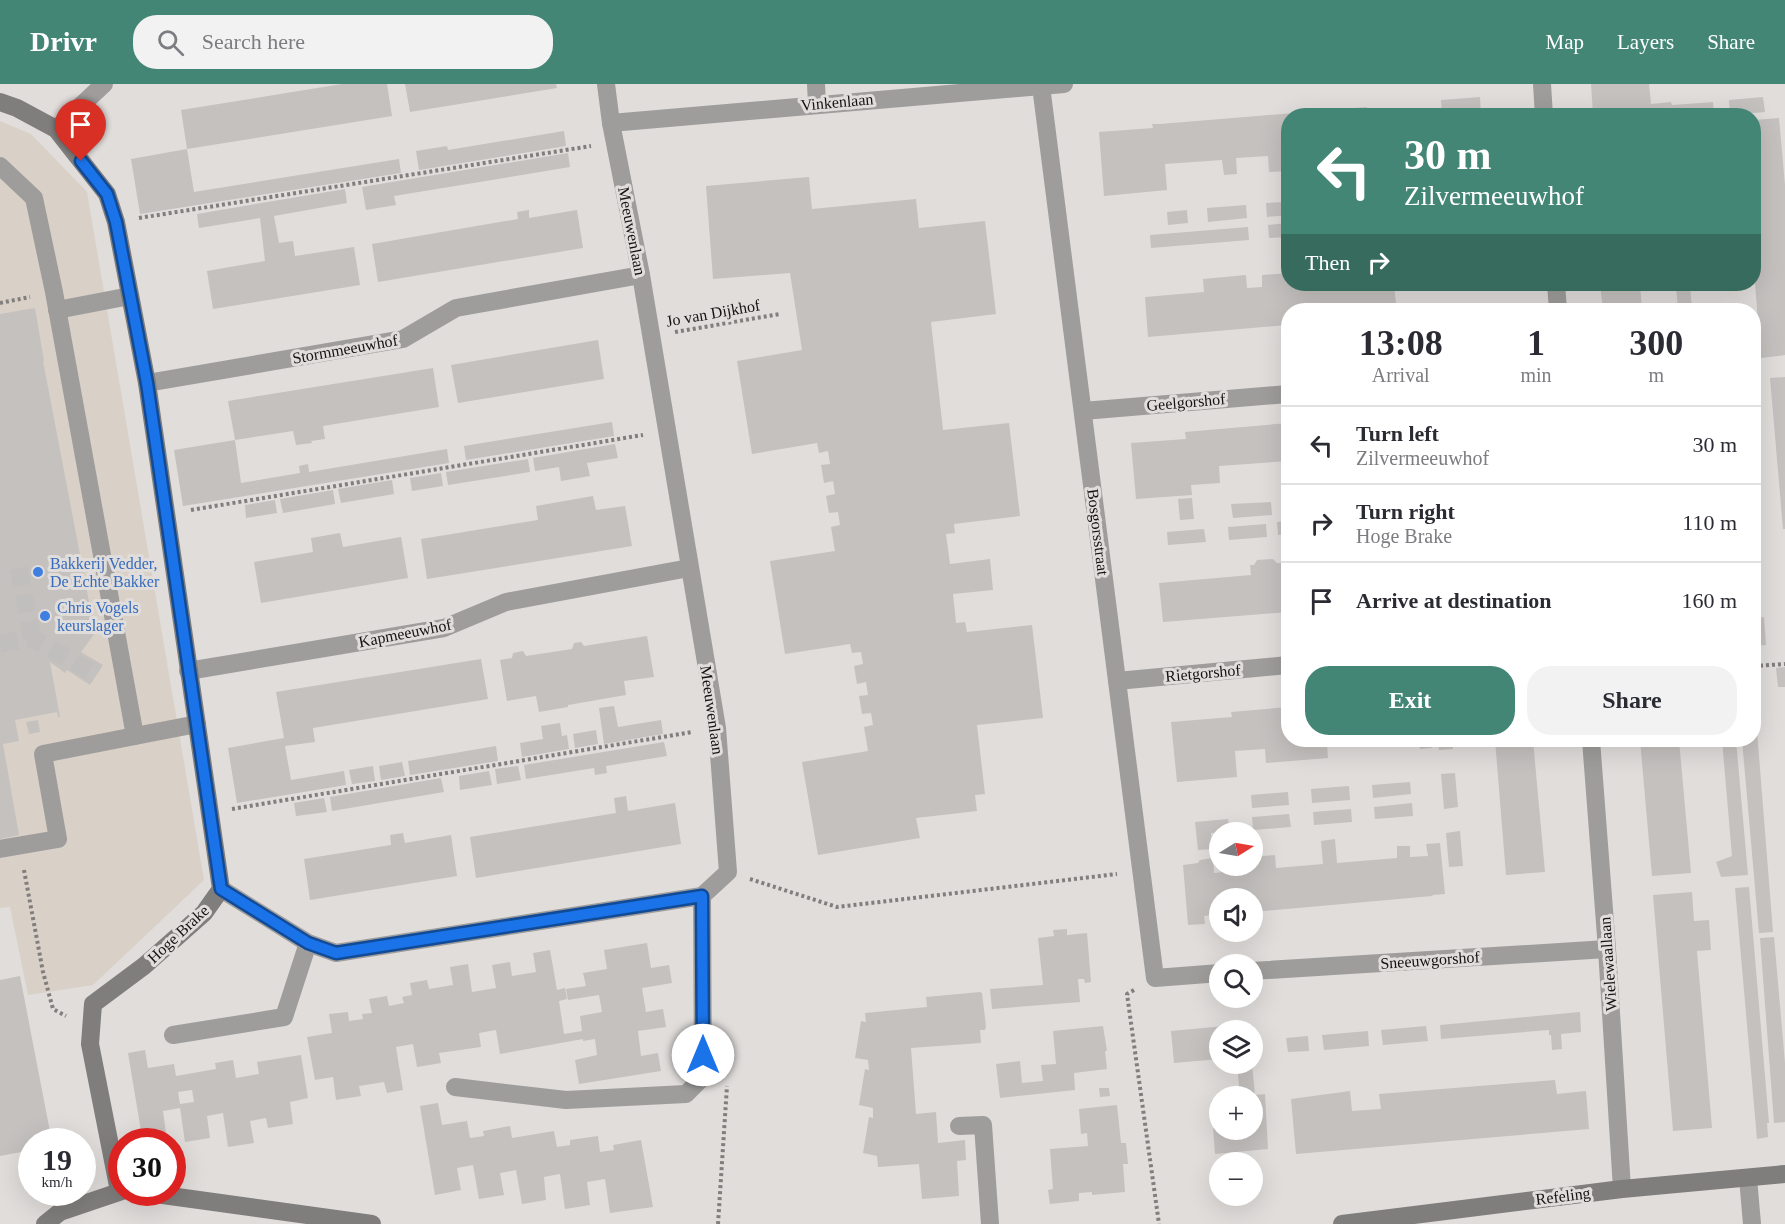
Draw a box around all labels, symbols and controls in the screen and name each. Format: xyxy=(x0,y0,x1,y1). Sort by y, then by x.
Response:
search box xyxy=(133,15,553,69)
text: Drivr xyxy=(30,26,97,57)
icon: search xyxy=(154,26,187,59)
text: Search here xyxy=(202,29,305,54)
text: Map xyxy=(1546,30,1584,54)
text: Layers xyxy=(1617,30,1674,54)
text: Share xyxy=(1707,30,1755,54)
street label: Vinkenlaan xyxy=(800,90,874,114)
pin xyxy=(55,99,106,161)
icon: arrive xyxy=(64,108,97,141)
icon: left xyxy=(1305,132,1383,210)
text: 30 m xyxy=(1404,132,1492,178)
text: Zilvermeeuwhof xyxy=(1404,181,1584,211)
street label: Meeuwenlaan xyxy=(615,185,649,277)
icon: right xyxy=(1362,246,1395,279)
text: Then xyxy=(1305,250,1350,275)
street label: Jo van Dijkhof xyxy=(665,296,762,331)
text: 13:08 xyxy=(1359,323,1443,363)
text: 1 xyxy=(1527,323,1545,363)
text: 300 xyxy=(1629,323,1683,363)
street label: Stormmeeuwhof xyxy=(291,331,400,367)
text: Arrival xyxy=(1372,364,1430,386)
text: min xyxy=(1520,364,1552,386)
text: m xyxy=(1649,364,1664,386)
street label: Geelgorshof xyxy=(1146,390,1227,415)
text: Turn left xyxy=(1356,421,1439,446)
icon: left xyxy=(1305,429,1338,462)
text: 30 m xyxy=(1692,432,1737,457)
text: Zilvermeeuwhof xyxy=(1356,447,1489,469)
street label: Bosgorsstraat xyxy=(1083,488,1112,577)
text: Turn right xyxy=(1356,499,1455,524)
icon: right xyxy=(1305,507,1338,540)
text: 110 m xyxy=(1682,510,1737,535)
text: Hoge Brake xyxy=(1356,525,1452,547)
place label: Bakkerij Vedder, De Echte Bakker xyxy=(50,555,160,590)
marker: Bakkerij Vedder, De Echte Bakker xyxy=(31,565,45,579)
icon: arrive xyxy=(1305,585,1338,618)
text: Arrive at destination xyxy=(1356,588,1552,613)
text: 160 m xyxy=(1681,588,1737,613)
place label: Chris Vogels keurslager xyxy=(57,599,139,635)
marker: Chris Vogels keurslager xyxy=(38,609,52,623)
street label: Kapmeeuwhof xyxy=(357,616,454,651)
street label: Rietgorshof xyxy=(1165,661,1242,686)
street label: Meeuwenlaan xyxy=(697,664,727,756)
button: Exit xyxy=(1305,666,1515,735)
button: Share xyxy=(1527,666,1737,735)
north arrow xyxy=(1209,822,1263,876)
map controls xyxy=(1209,822,1263,1206)
button: sound xyxy=(1209,888,1263,942)
street label: Hoge Brake xyxy=(144,902,213,967)
street label: Wielewaallaan xyxy=(1596,916,1620,1012)
street label: Sneeuwgorshof xyxy=(1380,948,1481,973)
button: search xyxy=(1209,954,1263,1008)
button: layers xyxy=(1209,1020,1263,1074)
position arrow xyxy=(671,1023,735,1087)
button: + xyxy=(1209,1086,1263,1140)
speed limit sign: 30 xyxy=(108,1128,186,1206)
text: 19 xyxy=(42,1143,72,1176)
button: − xyxy=(1209,1152,1263,1206)
text: km/h xyxy=(42,1174,72,1190)
street label: Refeling xyxy=(1535,1184,1591,1209)

